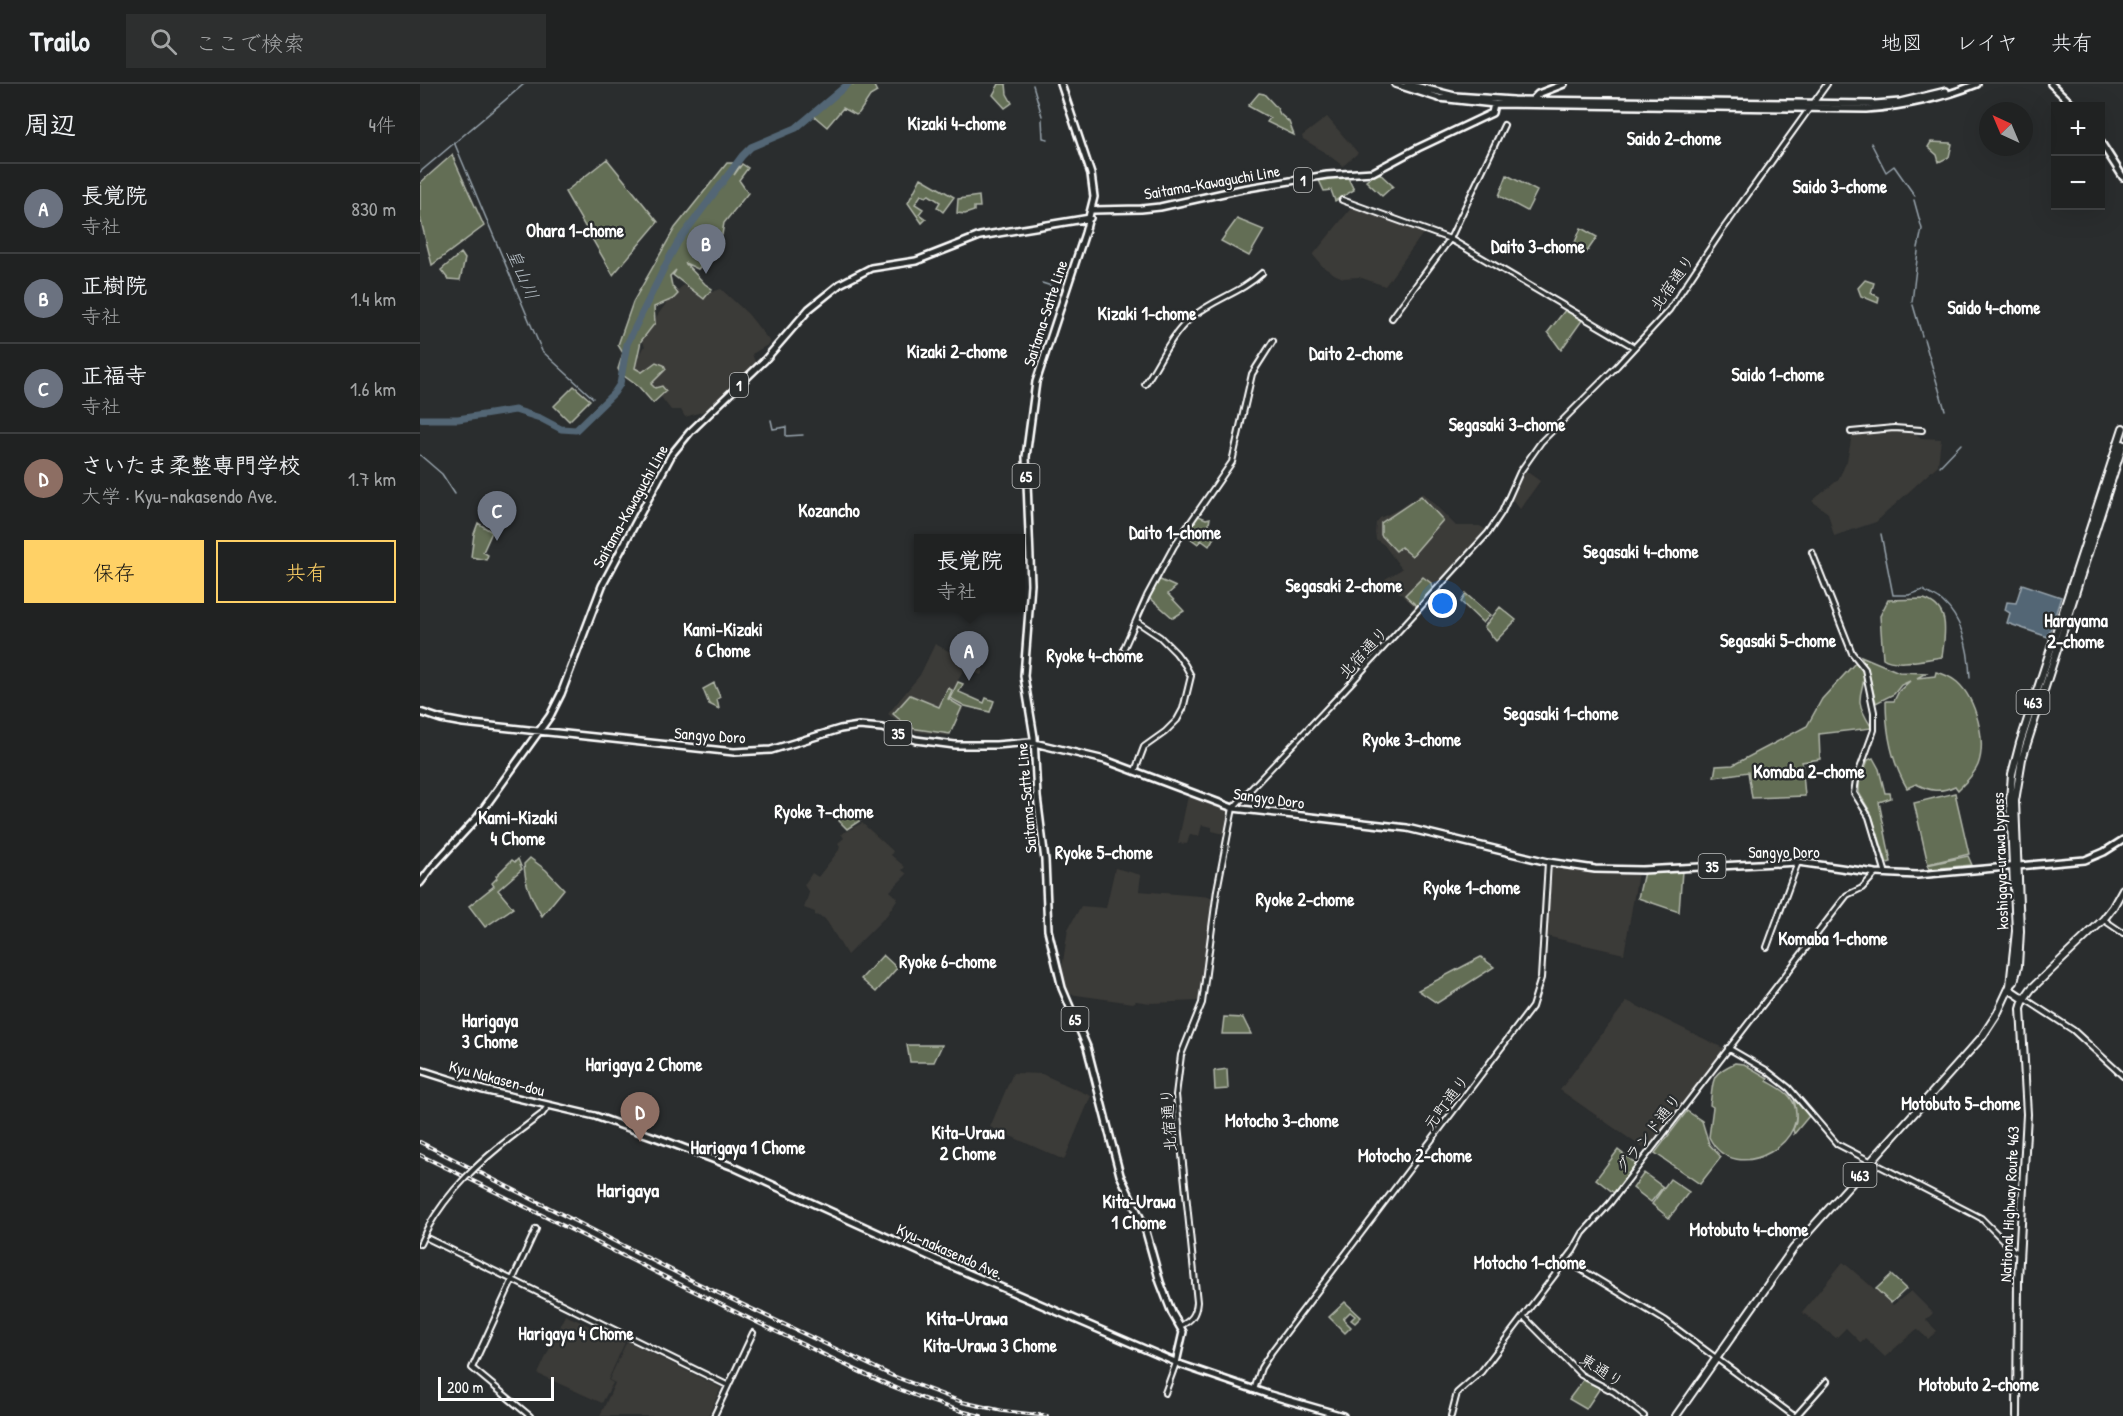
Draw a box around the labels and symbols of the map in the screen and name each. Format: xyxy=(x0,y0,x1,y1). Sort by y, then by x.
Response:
north arrow xyxy=(1979,102,2033,156)
district label: Kizaki 4-chome xyxy=(907,111,1007,136)
district label: Saido 2-chome xyxy=(1627,126,1722,151)
street label: Saitama-Kawaguchi Line xyxy=(1142,159,1282,205)
road number: 1 xyxy=(1294,168,1312,192)
district label: Saido 3-chome xyxy=(1793,174,1888,199)
district label: Ohara 1-chome xyxy=(526,218,625,243)
pin: B xyxy=(686,224,726,274)
district label: Daito 3-chome xyxy=(1491,234,1586,259)
water label: 皇山川 xyxy=(501,244,545,304)
street label: 北宿通り xyxy=(1645,249,1699,315)
street label: Saitama-Satte Line xyxy=(1017,257,1073,369)
district label: Saido 4-chome xyxy=(1948,295,2041,320)
district label: Kizaki 1-chome xyxy=(1098,301,1197,326)
district label: Kizaki 2-chome xyxy=(907,339,1008,364)
district label: Daito 2-chome xyxy=(1309,341,1404,366)
district label: Saido 1-chome xyxy=(1732,362,1825,387)
road number: 1 xyxy=(730,373,748,397)
district label: Segasaki 3-chome xyxy=(1449,412,1566,438)
street label: Saitama-Kawaguchi Line xyxy=(587,440,673,572)
road number: 65 xyxy=(1012,464,1040,488)
pin: C xyxy=(478,492,517,541)
district label: Kozancho xyxy=(798,498,860,523)
district label: Daito 1-chome xyxy=(1129,520,1222,545)
district label: Segasaki 4-chome xyxy=(1583,539,1700,565)
district label: Segasaki 2-chome xyxy=(1285,573,1403,599)
your location xyxy=(1428,589,1457,618)
district label: Harayama 2-chome xyxy=(2044,608,2109,654)
district label: Kami-Kizaki 6 Chome xyxy=(683,617,763,663)
street label: 北宿通り xyxy=(1333,621,1393,683)
district label: Segasaki 5-chome xyxy=(1720,628,1837,654)
pin: A xyxy=(950,632,988,681)
district label: Ryoke 4-chome xyxy=(1046,643,1144,669)
road number: 463 xyxy=(2016,690,2050,714)
district label: Segasaki 1-chome xyxy=(1503,701,1619,727)
road number: 35 xyxy=(884,721,912,745)
street label: Sangyo Doro xyxy=(674,722,747,749)
district label: Ryoke 3-chome xyxy=(1363,727,1462,753)
street label: Saitama-Satte Line xyxy=(1010,741,1042,854)
district label: Komaba 2-chome xyxy=(1753,759,1866,784)
street label: Sangyo Doro xyxy=(1232,782,1306,814)
street label: koshigaya-urawa bypass xyxy=(1987,792,2013,930)
district label: Ryoke 7-chome xyxy=(774,799,874,825)
district label: Kami-Kizaki 4 Chome xyxy=(478,805,558,851)
district label: Ryoke 5-chome xyxy=(1055,840,1154,866)
street label: Sangyo Doro xyxy=(1748,841,1820,863)
road number: 35 xyxy=(1698,854,1726,878)
district label: Ryoke 1-chome xyxy=(1424,875,1521,901)
district label: Ryoke 2-chome xyxy=(1256,887,1355,913)
district label: Komaba 1-chome xyxy=(1778,926,1889,951)
district label: Ryoke 6-chome xyxy=(899,949,998,975)
road number: 65 xyxy=(1062,1007,1088,1031)
district label: Harigaya 3 Chome xyxy=(462,1008,519,1054)
district label: Harigaya 2 Chome xyxy=(586,1052,703,1078)
street label: Kyu Nakasen-dou xyxy=(447,1055,548,1101)
street label: 元町通り xyxy=(1418,1070,1474,1134)
street label: 北宿通り xyxy=(1155,1087,1181,1153)
street label: グランド通り xyxy=(1610,1088,1686,1178)
district label: Motobuto 5-chome xyxy=(1901,1091,2022,1116)
pin: D xyxy=(620,1092,660,1142)
district label: Motocho 3-chome xyxy=(1225,1108,1340,1133)
district label: Kita-Urawa 2 Chome xyxy=(931,1120,1006,1166)
street label: National Highway Route 463 xyxy=(1994,1126,2024,1282)
district label: Harigaya 1 Chome xyxy=(690,1135,806,1161)
district label: Motocho 2-chome xyxy=(1358,1143,1473,1168)
road number: 463 xyxy=(1844,1163,1876,1187)
district label: Harigaya xyxy=(597,1176,659,1204)
district label: Kita-Urawa 1 Chome xyxy=(1102,1189,1177,1235)
district label: Motobuto 4-chome xyxy=(1690,1217,1809,1242)
street label: Kyu-nakasendo Ave. xyxy=(893,1218,1007,1284)
district label: Motocho 1-chome xyxy=(1474,1250,1587,1275)
district label: Kita-Urawa xyxy=(926,1304,1008,1331)
district label: Harigaya 4 Chome xyxy=(518,1321,634,1347)
district label: Kita-Urawa 3 Chome xyxy=(923,1333,1058,1358)
street label: 東通り xyxy=(1576,1348,1628,1392)
district label: Motobuto 2-chome xyxy=(1919,1372,2040,1397)
scale bar xyxy=(438,1374,554,1402)

